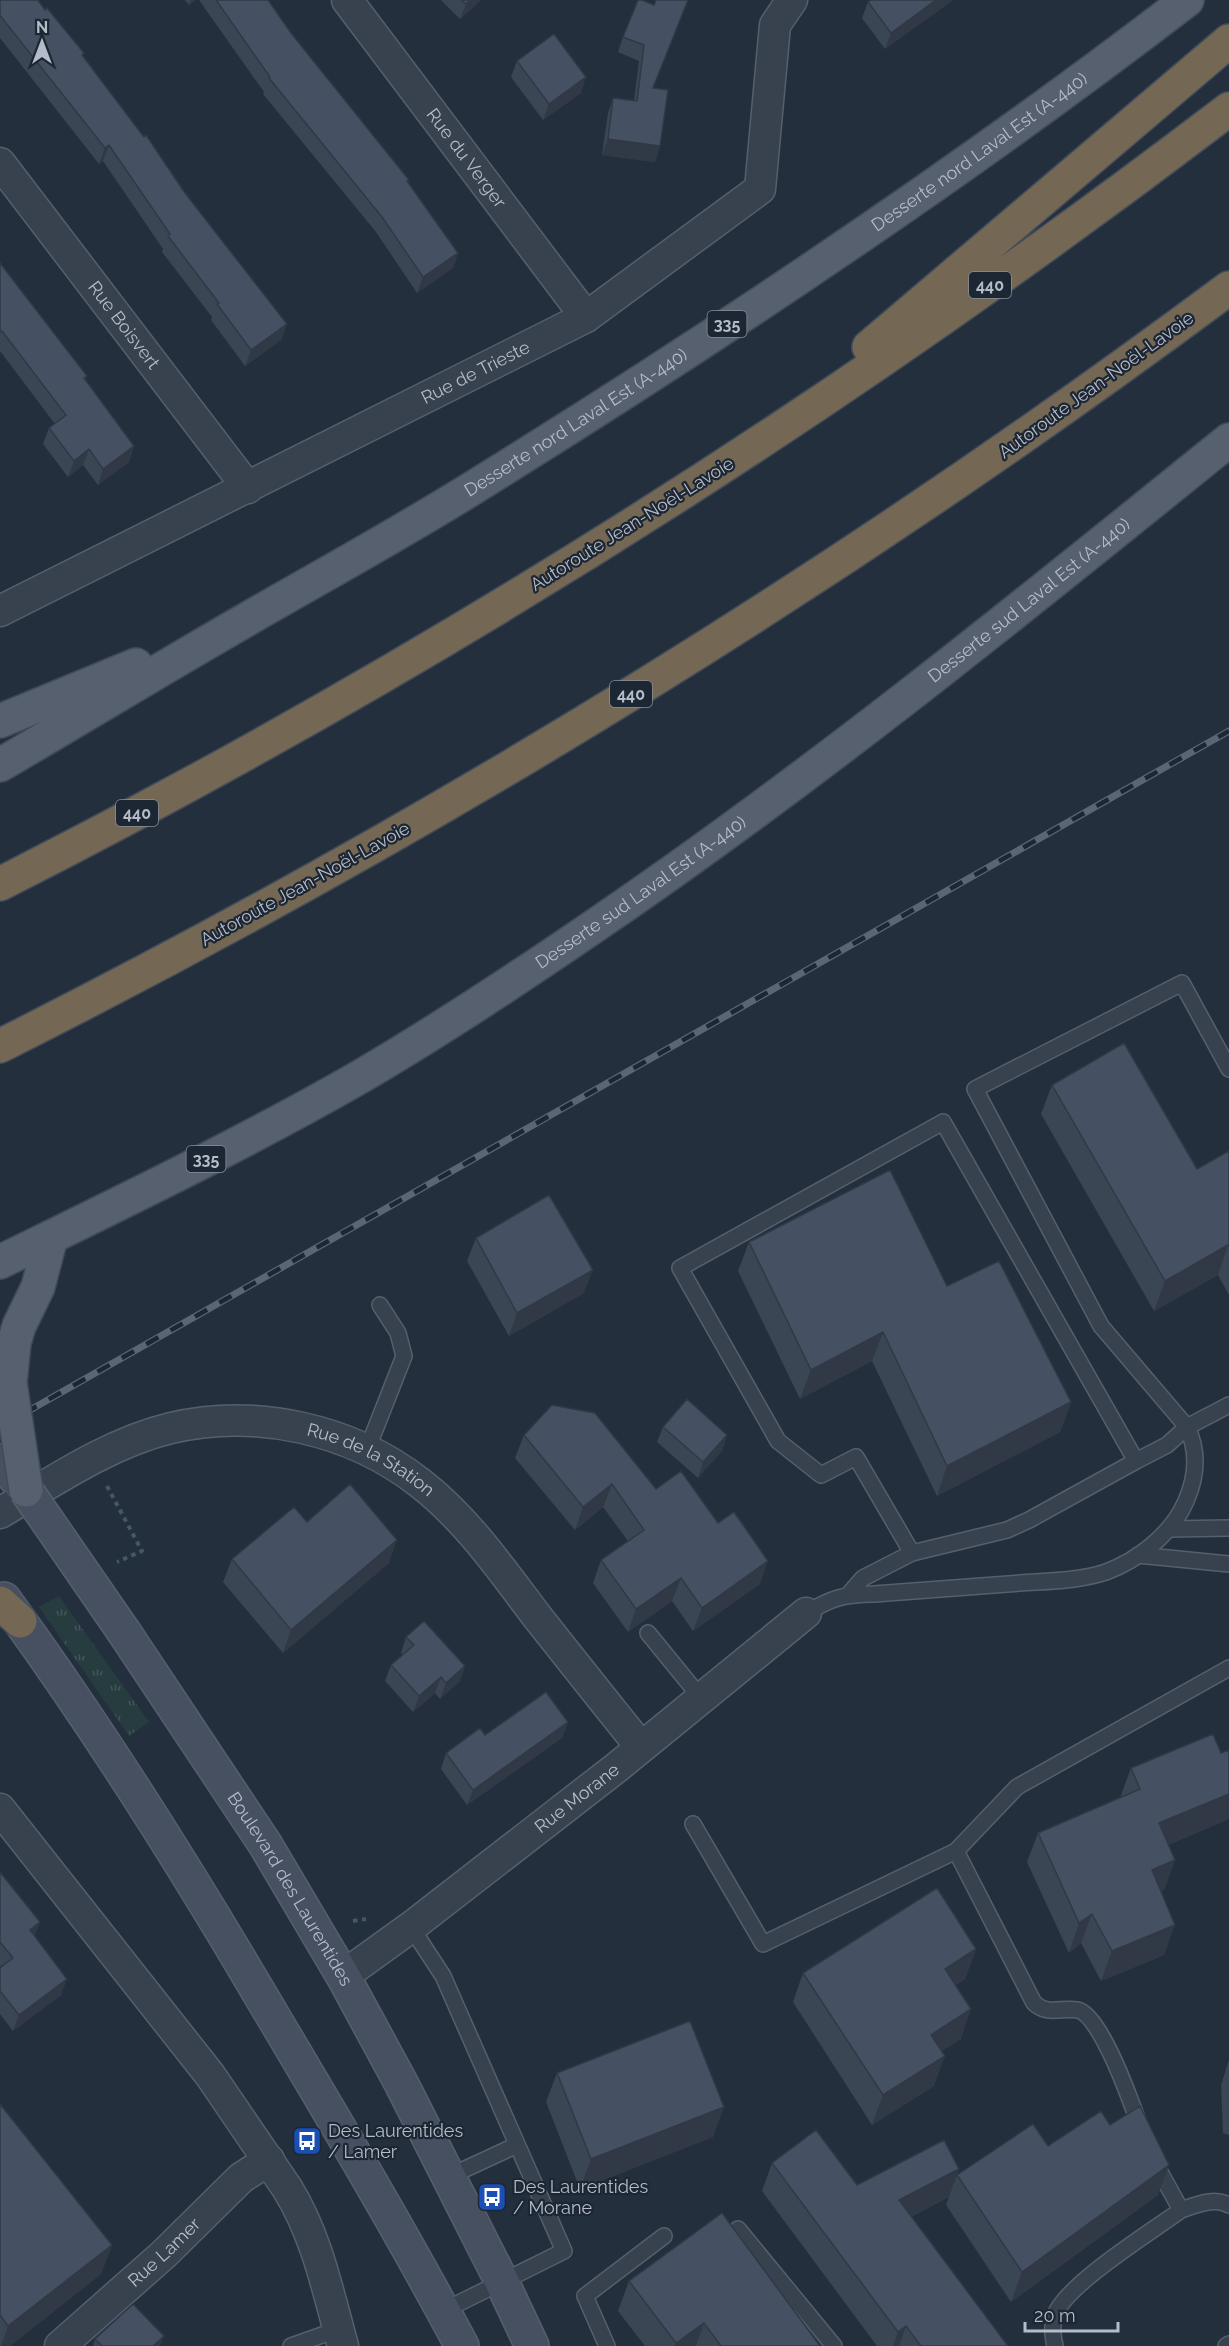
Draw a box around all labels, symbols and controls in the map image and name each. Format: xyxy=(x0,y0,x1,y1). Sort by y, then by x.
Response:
north arrow xyxy=(12,12,72,72)
text: N xyxy=(36,18,48,37)
street label: Desserte nord Laval Est (A-440) xyxy=(867,68,1091,236)
street label: Rue du Verger xyxy=(422,104,511,212)
road number: 440 xyxy=(969,272,1011,298)
street label: Rue Boisvert xyxy=(84,277,164,373)
street label: Autoroute Jean-Noël-Lavoie xyxy=(994,307,1198,462)
road number: 335 xyxy=(708,311,746,337)
street label: Rue de Trieste xyxy=(418,336,533,408)
street label: Desserte nord Laval Est (A-440) xyxy=(460,344,691,501)
street label: Autoroute Jean-Noël-Lavoie xyxy=(526,452,738,595)
street label: Desserte sud Laval Est (A-440) xyxy=(924,513,1134,687)
road number: 440 xyxy=(610,681,652,707)
road number: 440 xyxy=(116,800,158,826)
street label: Desserte sud Laval Est (A-440) xyxy=(531,811,750,973)
street label: Autoroute Jean-Noël-Lavoie xyxy=(197,817,413,950)
road number: 335 xyxy=(186,1146,226,1172)
street label: Rue de la Station xyxy=(305,1418,439,1500)
street label: Rue Morane xyxy=(530,1758,623,1837)
street label: Boulevard des Laurentides xyxy=(223,1788,357,1990)
place label: Des Laurentides / Lamer xyxy=(328,2120,463,2162)
bus stop icon: Des Laurentides / Lamer xyxy=(291,2125,323,2157)
place label: Des Laurentides / Morane xyxy=(513,2176,648,2218)
bus stop icon: Des Laurentides / Morane xyxy=(476,2181,508,2213)
street label: Rue Lamer xyxy=(123,2213,205,2291)
scale bar xyxy=(1025,2295,1118,2333)
text: 20 m xyxy=(1034,2305,1076,2326)

